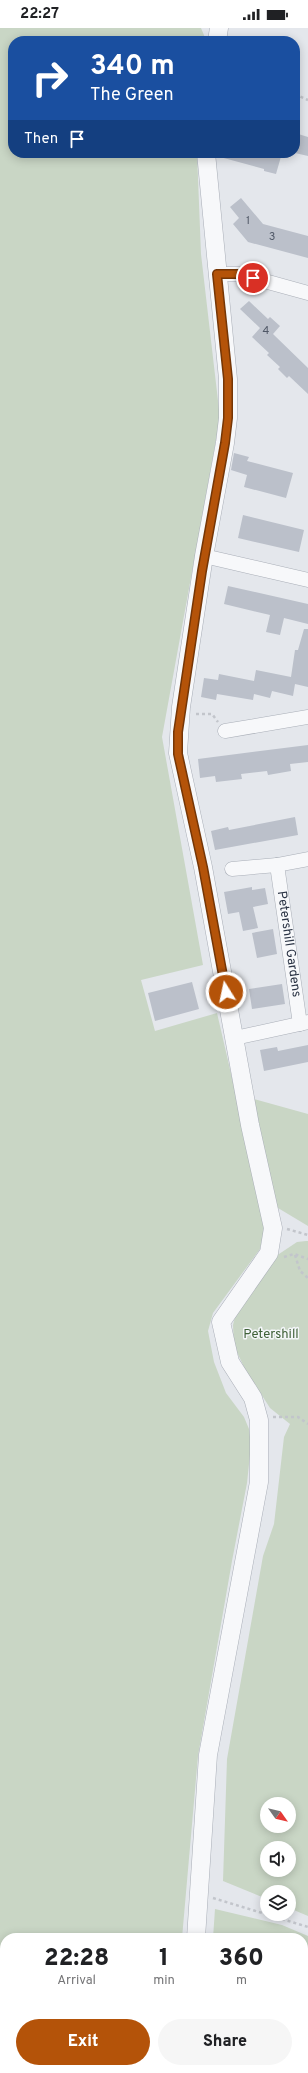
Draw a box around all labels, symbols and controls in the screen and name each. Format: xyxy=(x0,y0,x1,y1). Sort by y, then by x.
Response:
text: 22:27 xyxy=(20,5,59,24)
text: 340 m xyxy=(90,49,175,85)
icon: right xyxy=(24,52,76,104)
text: The Green xyxy=(90,84,174,107)
icon: arrive xyxy=(66,128,88,150)
text: Then xyxy=(24,130,58,149)
house number: 1 xyxy=(246,214,250,228)
house number: 3 xyxy=(269,230,275,244)
pin xyxy=(236,261,270,295)
icon: arrive xyxy=(242,267,264,289)
house number: 4 xyxy=(263,324,270,338)
street label: Petershill Gardens xyxy=(273,890,304,998)
position arrow xyxy=(205,971,247,1013)
park label: Petershill xyxy=(243,1327,299,1343)
north arrow xyxy=(260,1797,296,1833)
map controls xyxy=(260,1797,296,1921)
button: sound xyxy=(260,1841,296,1877)
button: layers xyxy=(260,1885,296,1921)
text: 22:28 xyxy=(44,1944,109,1974)
text: 1 xyxy=(159,1944,169,1974)
text: 360 xyxy=(219,1944,264,1974)
text: Arrival xyxy=(57,1973,96,1989)
text: min xyxy=(153,1973,175,1989)
text: m xyxy=(236,1973,247,1989)
button: Exit xyxy=(16,2019,150,2065)
button: Share xyxy=(158,2019,292,2065)

